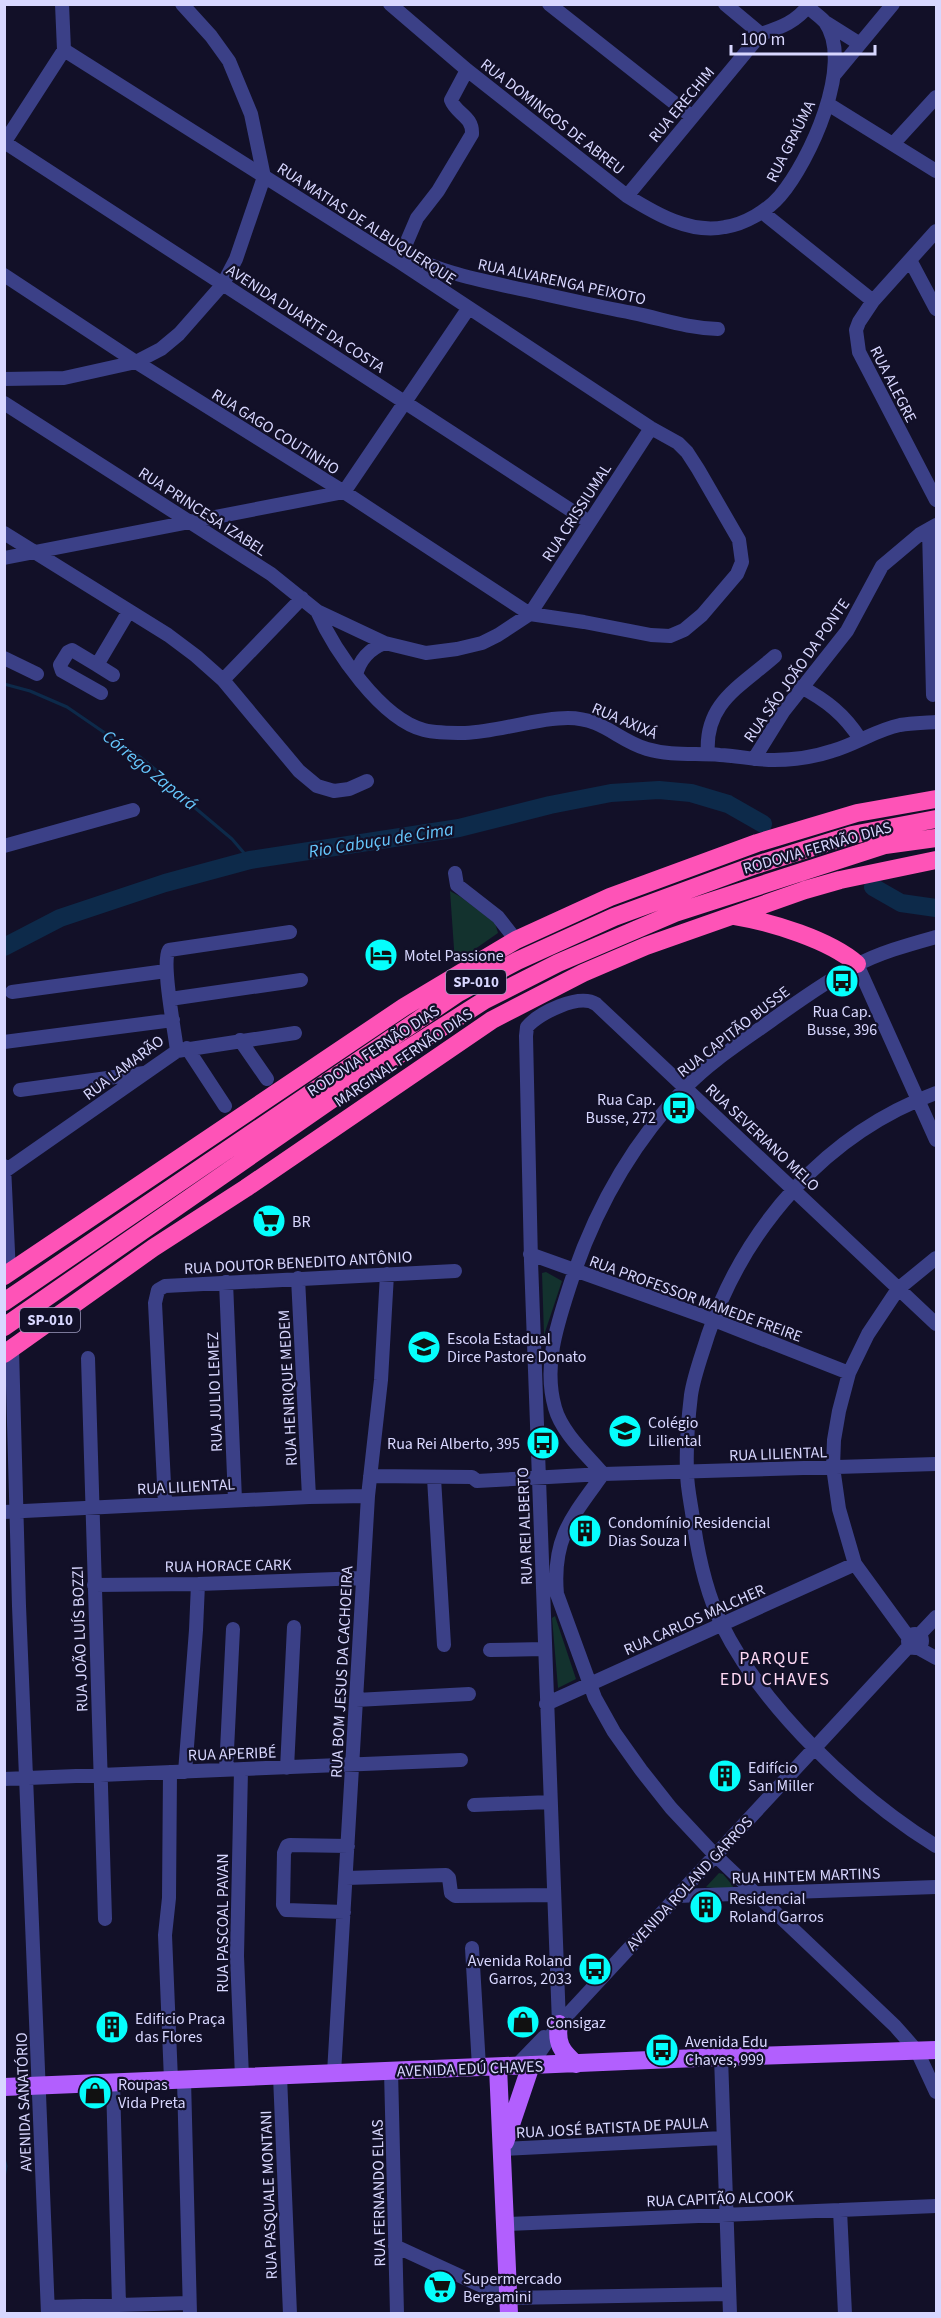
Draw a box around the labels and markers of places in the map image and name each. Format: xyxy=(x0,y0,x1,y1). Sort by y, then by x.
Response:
hotel icon: Motel Passione xyxy=(363,937,399,973)
place label: Motel Passione xyxy=(404,945,504,967)
bus stop icon: Rua Cap. Busse, 396 xyxy=(824,963,860,999)
place label: Rua Cap. Busse, 396 xyxy=(807,1001,877,1041)
place label: Rua Cap. Busse, 272 xyxy=(586,1089,656,1129)
bus stop icon: Rua Cap. Busse, 272 xyxy=(661,1090,697,1126)
supermarket icon: BR xyxy=(251,1203,287,1239)
place label: BR xyxy=(292,1211,311,1233)
place label: Escola Estadual Dirce Pastore Donato xyxy=(447,1328,586,1368)
school or university icon: Escola Estadual Dirce Pastore Donato xyxy=(406,1329,442,1365)
place label: Colégio Liliental xyxy=(648,1412,702,1452)
school or university icon: Colégio Liliental xyxy=(607,1413,643,1449)
bus stop icon: Rua Rei Alberto, 395 xyxy=(525,1425,561,1461)
place label: Rua Rei Alberto, 395 xyxy=(387,1433,520,1455)
place label: Condomínio Residencial Dias Souza I xyxy=(608,1512,770,1552)
building icon: Condomínio Residencial Dias Souza I xyxy=(567,1513,603,1549)
place label: Edifício San Miller xyxy=(748,1757,814,1797)
building icon: Edifício San Miller xyxy=(707,1758,743,1794)
place label: Residencial Roland Garros xyxy=(729,1888,824,1928)
building icon: Residencial Roland Garros xyxy=(688,1889,724,1925)
place label: Avenida Roland Garros, 2033 xyxy=(468,1950,572,1990)
bus stop icon: Avenida Roland Garros, 2033 xyxy=(577,1951,613,1987)
shop icon: Consigaz xyxy=(505,2004,541,2040)
place label: Edificio Praça das Flores xyxy=(135,2008,225,2048)
building icon: Edificio Praça das Flores xyxy=(94,2009,130,2045)
place label: Consigaz xyxy=(546,2012,606,2034)
place label: Avenida Edu Chaves, 999 xyxy=(685,2031,768,2071)
bus stop icon: Avenida Edu Chaves, 999 xyxy=(644,2032,680,2068)
place label: Roupas Vida Preta xyxy=(118,2074,186,2114)
shop icon: Roupas Vida Preta xyxy=(77,2075,113,2111)
place label: Supermercado Bergamini xyxy=(463,2268,562,2308)
supermarket icon: Supermercado Bergamini xyxy=(422,2269,458,2305)

